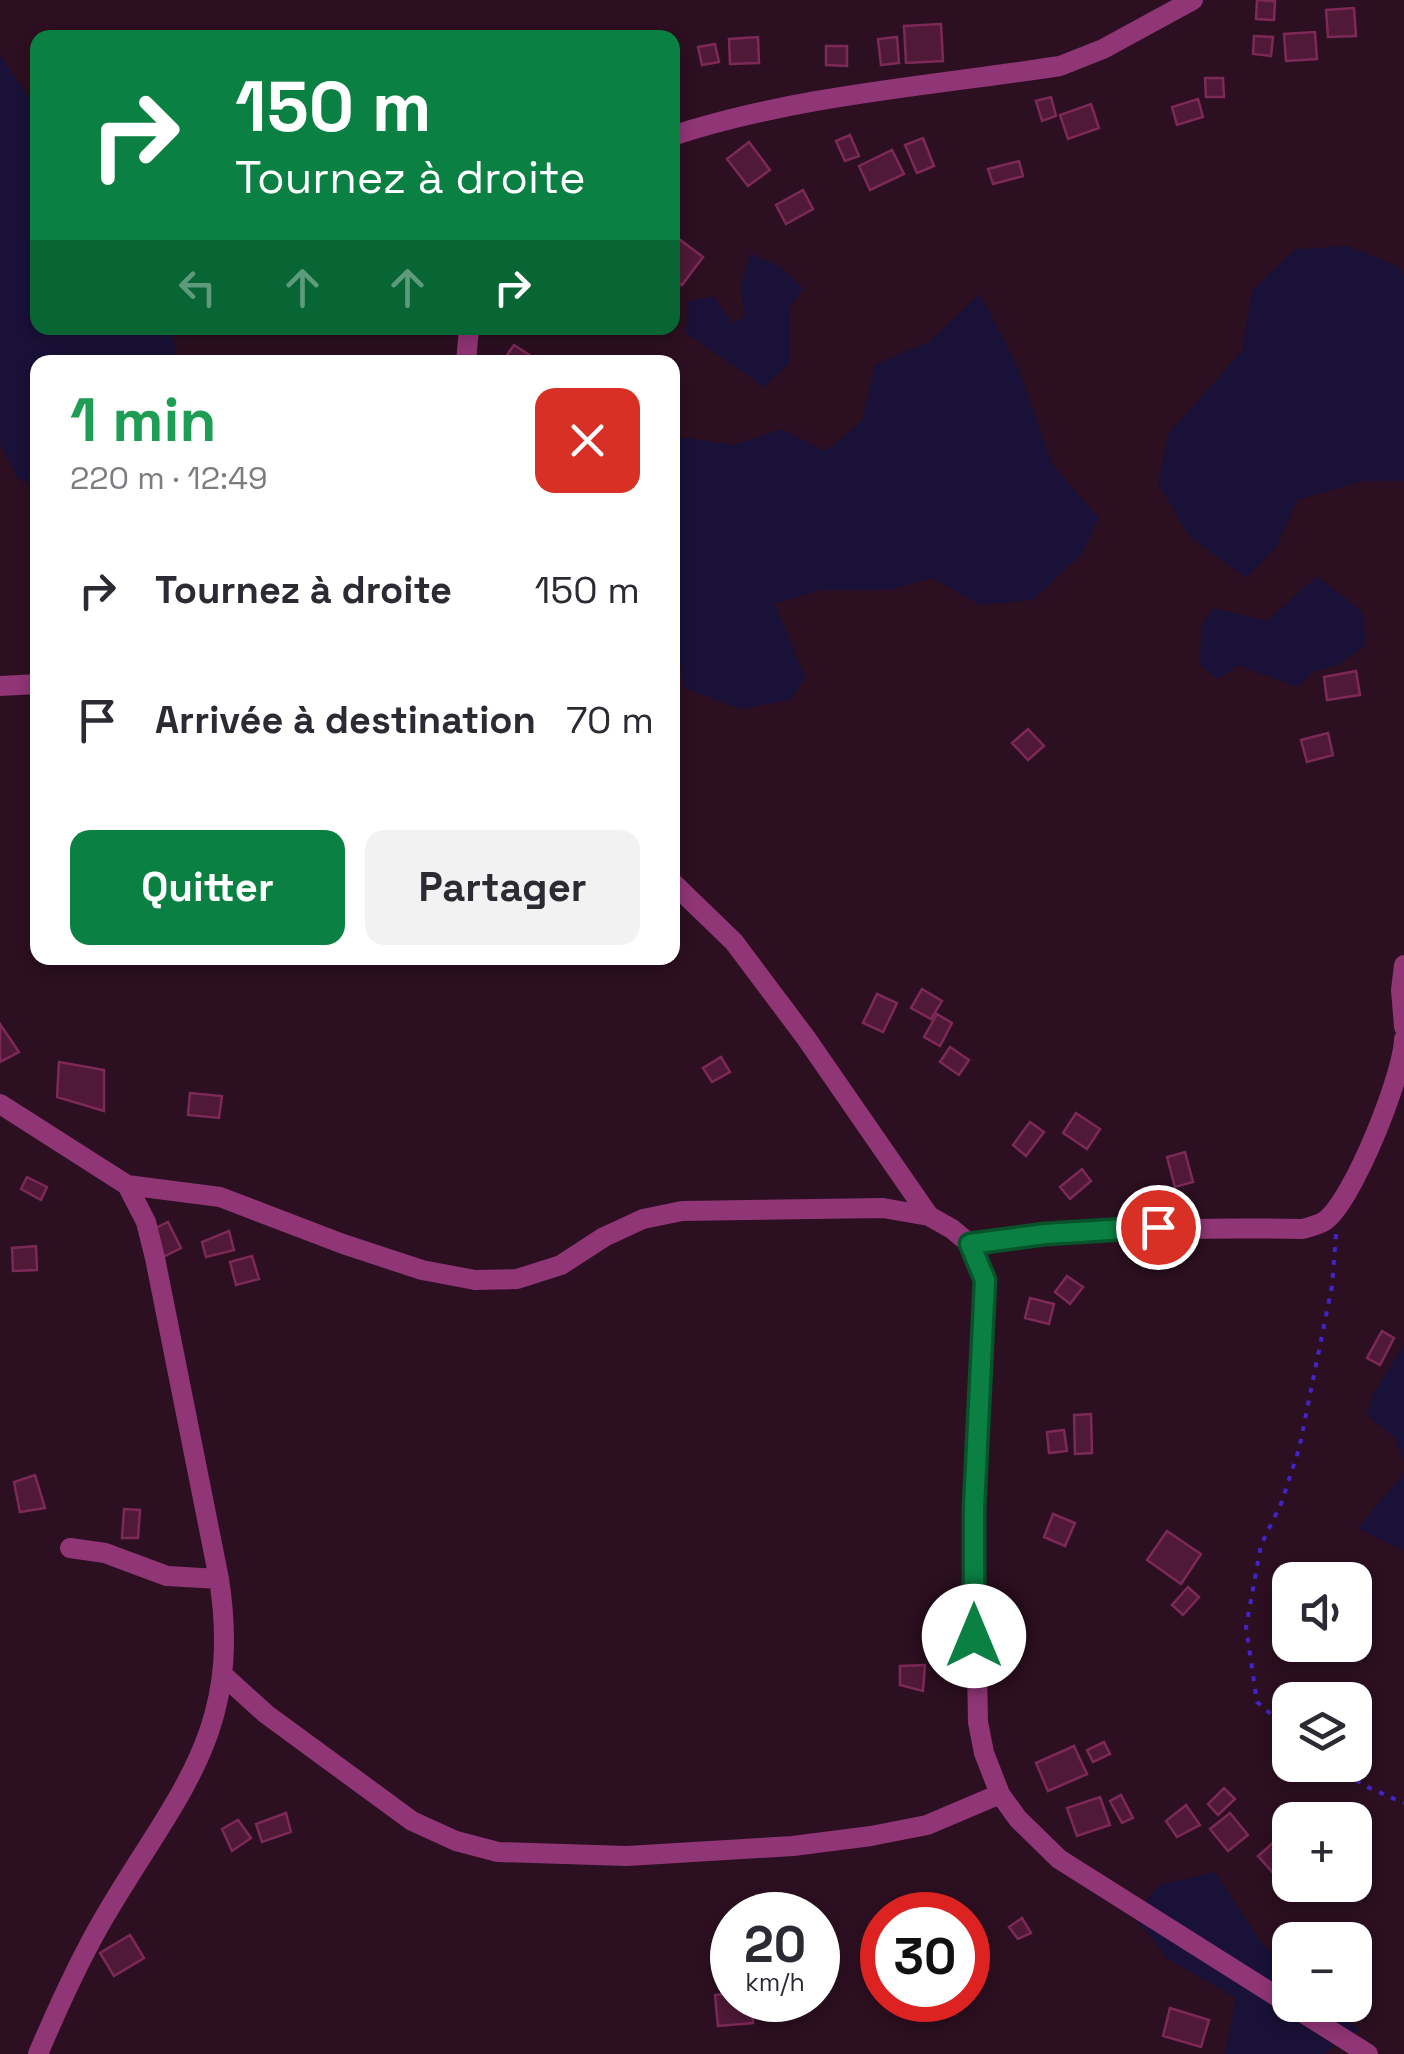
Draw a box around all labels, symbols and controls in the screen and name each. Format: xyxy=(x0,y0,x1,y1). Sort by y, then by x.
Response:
text: 150 m xyxy=(235,62,432,151)
icon: right xyxy=(70,70,200,200)
text: Tournez à droite xyxy=(235,149,586,206)
icon: left xyxy=(170,260,225,315)
icon: ahead xyxy=(275,260,330,315)
icon: ahead xyxy=(380,260,435,315)
icon: right xyxy=(485,260,540,315)
text: 1 min xyxy=(70,382,217,459)
button: close xyxy=(535,388,640,493)
text: 220 m · 12:49 xyxy=(70,458,268,498)
icon: right xyxy=(70,563,125,618)
text: Tournez à droite xyxy=(155,566,452,614)
text: 150 m xyxy=(535,566,640,614)
icon: arrive xyxy=(70,693,125,748)
text: Arrivée à destination xyxy=(155,696,536,744)
text: 70 m xyxy=(566,696,654,744)
button: Quitter xyxy=(70,830,345,945)
button: Partager xyxy=(365,830,640,945)
pin xyxy=(1116,1185,1201,1270)
icon: arrive xyxy=(1131,1200,1186,1255)
map controls xyxy=(1272,1562,1372,2022)
button: sound xyxy=(1272,1562,1372,1662)
position arrow xyxy=(922,1584,1026,1688)
button: layers xyxy=(1272,1682,1372,1782)
button: + xyxy=(1272,1802,1372,1902)
speed limit sign: 30 xyxy=(860,1892,990,2022)
text: 20 xyxy=(744,1913,806,1977)
button: − xyxy=(1272,1922,1372,2022)
text: km/h xyxy=(745,1966,805,1998)

